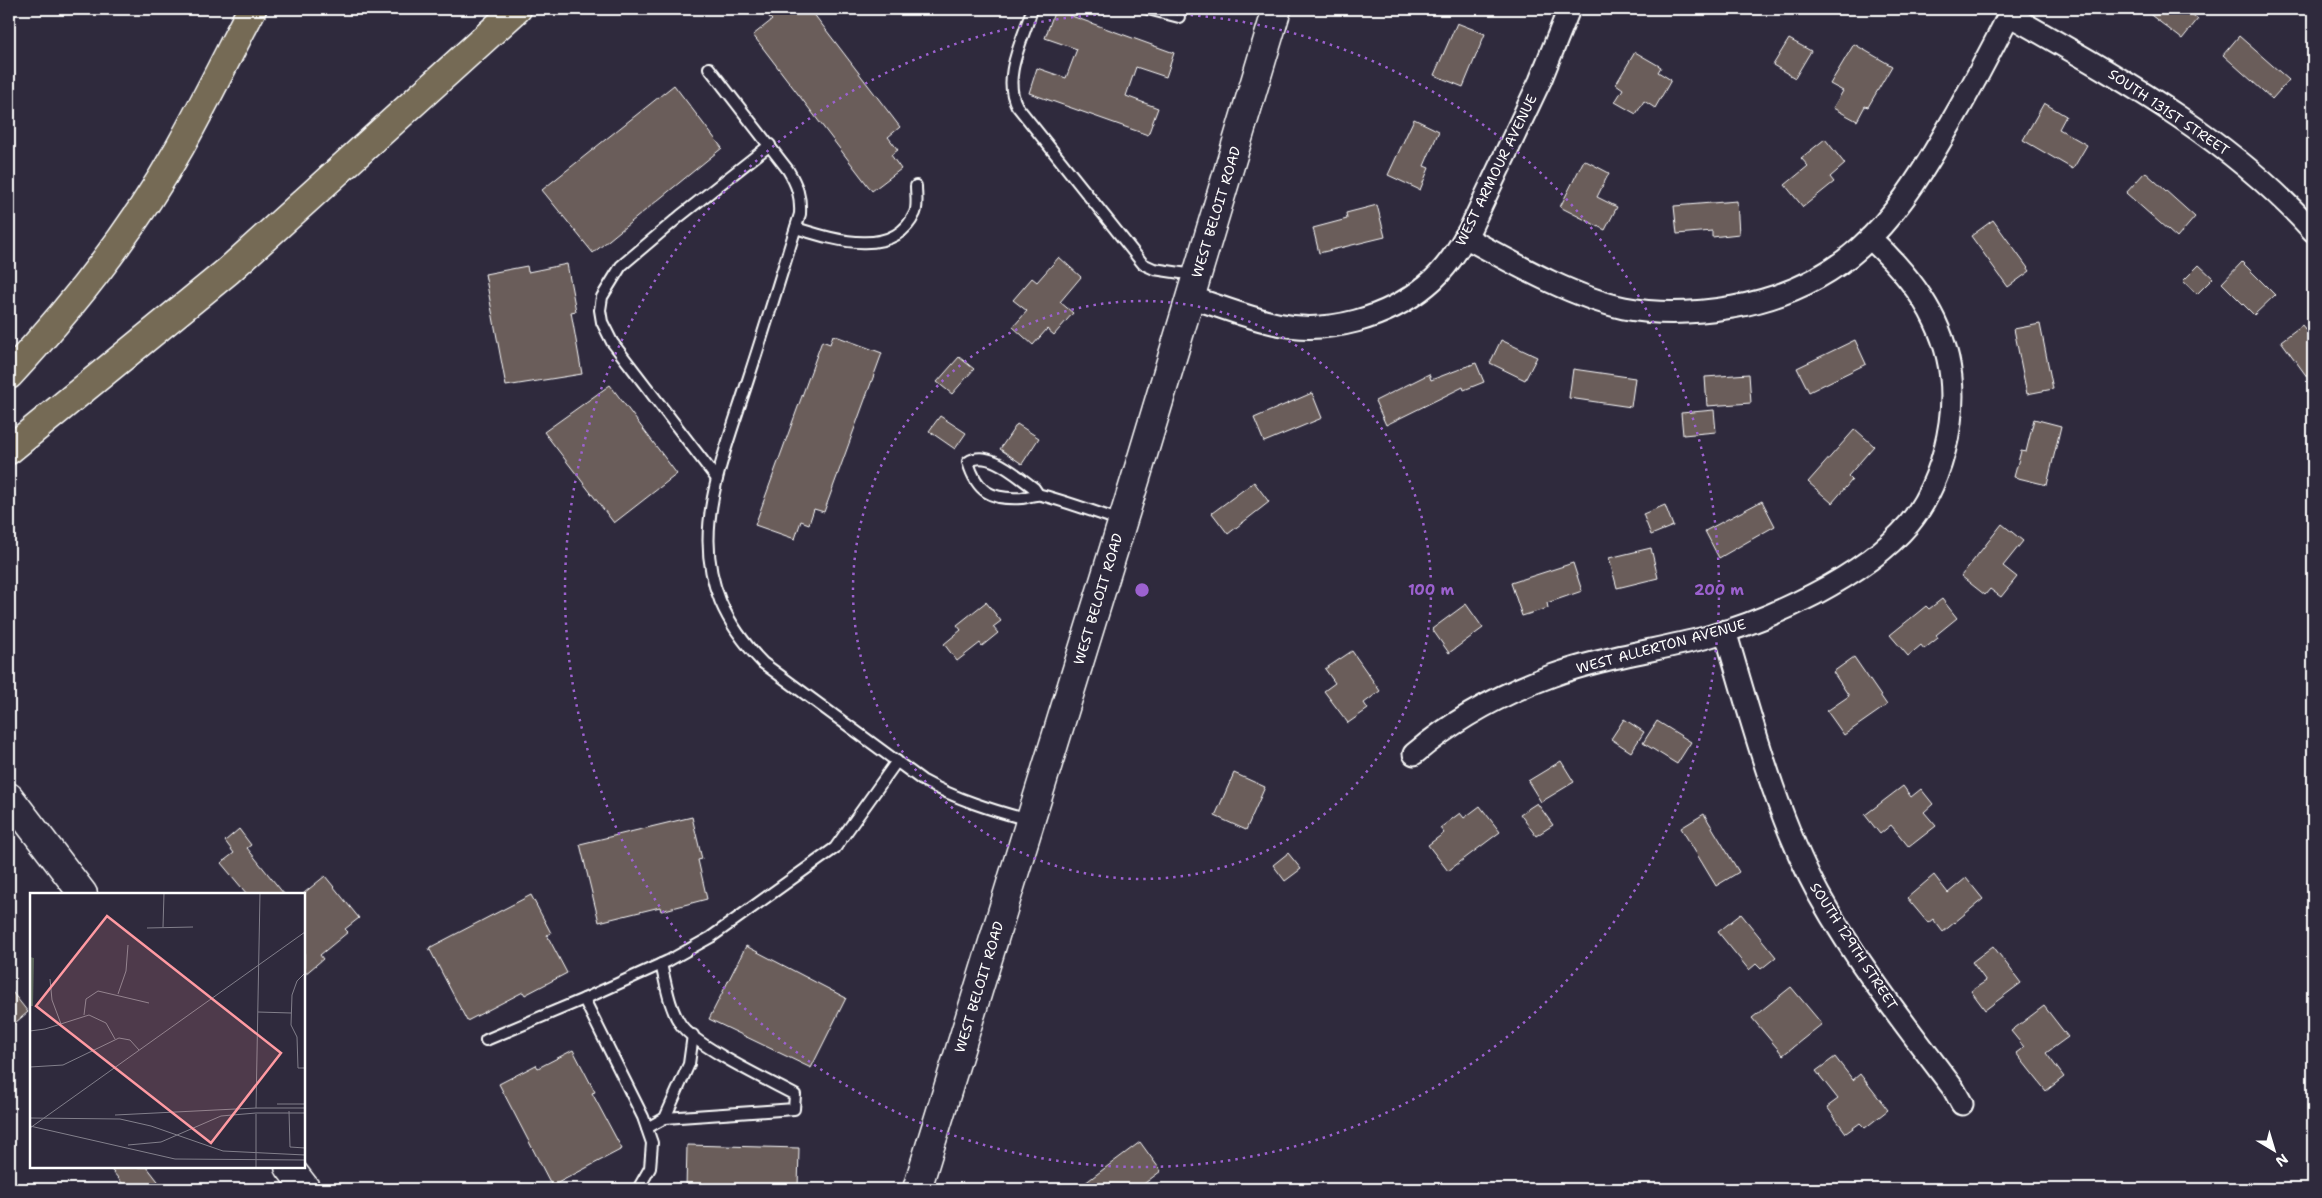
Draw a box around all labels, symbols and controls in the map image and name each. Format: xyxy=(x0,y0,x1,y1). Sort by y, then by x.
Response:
street label: SOUTH 131ST STREET xyxy=(2105,65,2233,159)
street label: WEST ARMOUR AVENUE xyxy=(1451,91,1541,249)
street label: WEST BELOIT ROAD xyxy=(1187,144,1245,280)
street label: WEST BELOIT ROAD xyxy=(1069,531,1127,667)
text: 100 m xyxy=(1408,580,1454,600)
text: 200 m xyxy=(1694,580,1744,600)
centre of rings xyxy=(1133,581,1151,599)
street label: WEST ALLERTON AVENUE xyxy=(1574,615,1748,677)
street label: SOUTH 129TH STREET xyxy=(1806,879,1902,1013)
inset map xyxy=(30,893,305,1168)
street label: WEST BELOIT ROAD xyxy=(950,919,1008,1055)
north arrow xyxy=(2250,1126,2300,1176)
text: N xyxy=(2272,1150,2292,1171)

